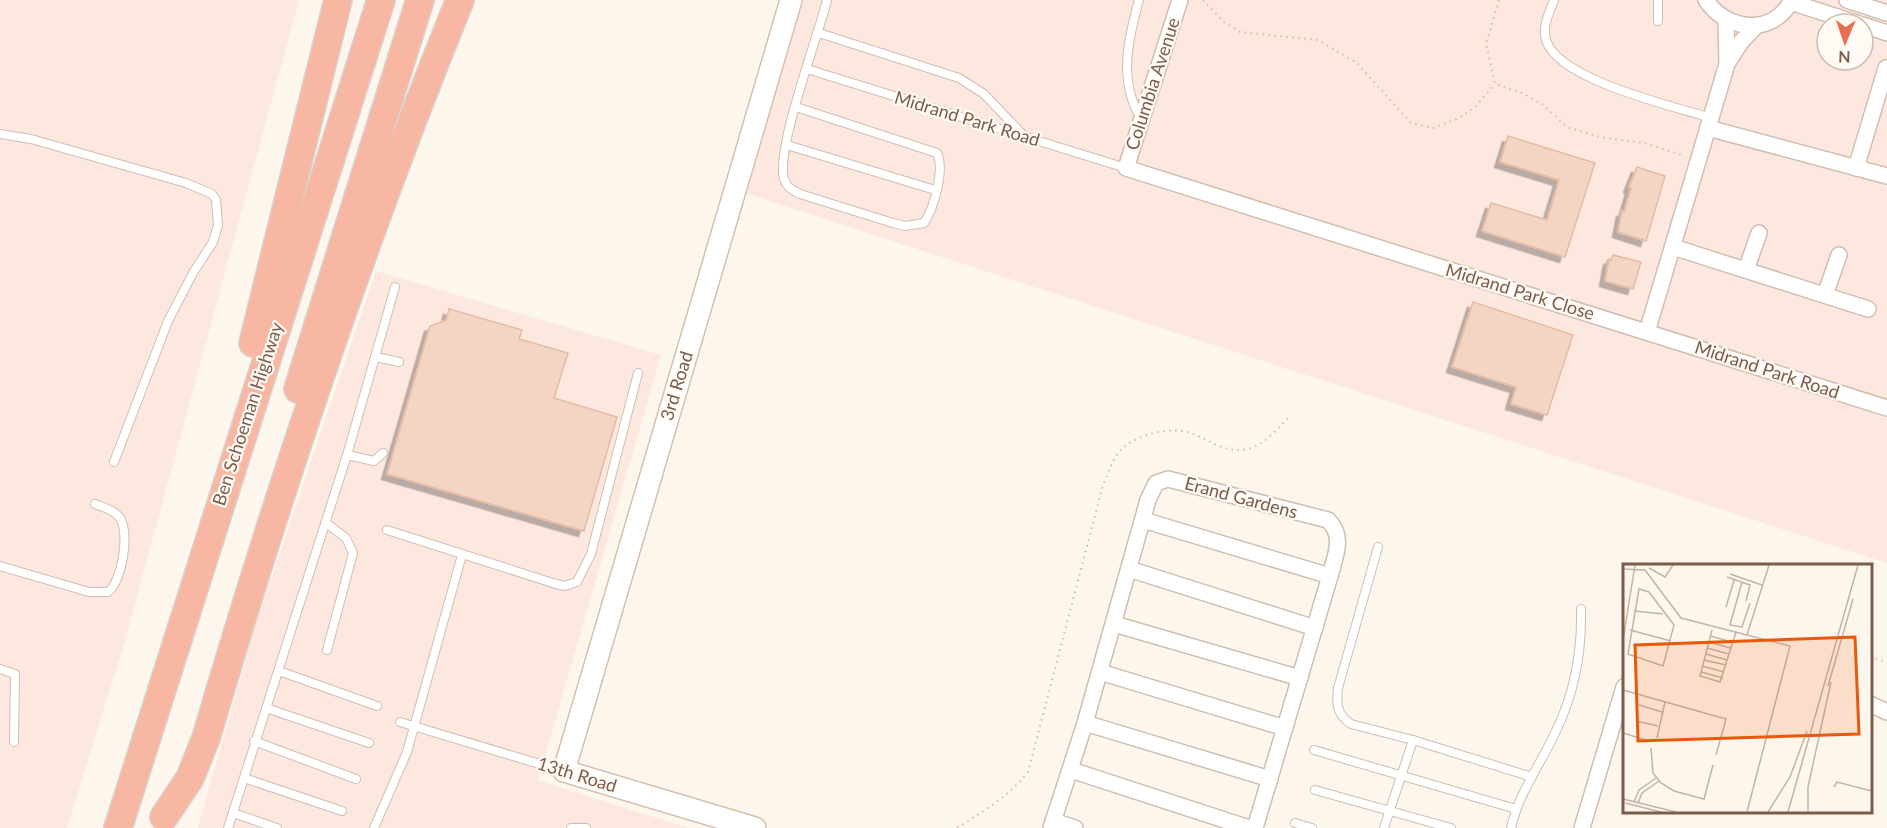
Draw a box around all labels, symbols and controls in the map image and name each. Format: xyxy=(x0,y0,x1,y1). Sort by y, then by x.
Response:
north arrow xyxy=(1815,12,1875,72)
street label: Columbia Avenue xyxy=(1120,15,1184,153)
text: N xyxy=(1838,48,1851,67)
street label: Midrand Park Road xyxy=(892,85,1043,151)
street label: Midrand Park Close xyxy=(1443,258,1597,324)
street label: Ben Schoeman Highway xyxy=(207,319,287,508)
street label: Midrand Park Road xyxy=(1692,335,1842,403)
street label: 3rd Road xyxy=(655,348,697,423)
street label: Erand Gardens xyxy=(1182,471,1300,523)
inset map xyxy=(1623,564,1872,813)
street label: 13th Road xyxy=(535,752,620,797)

